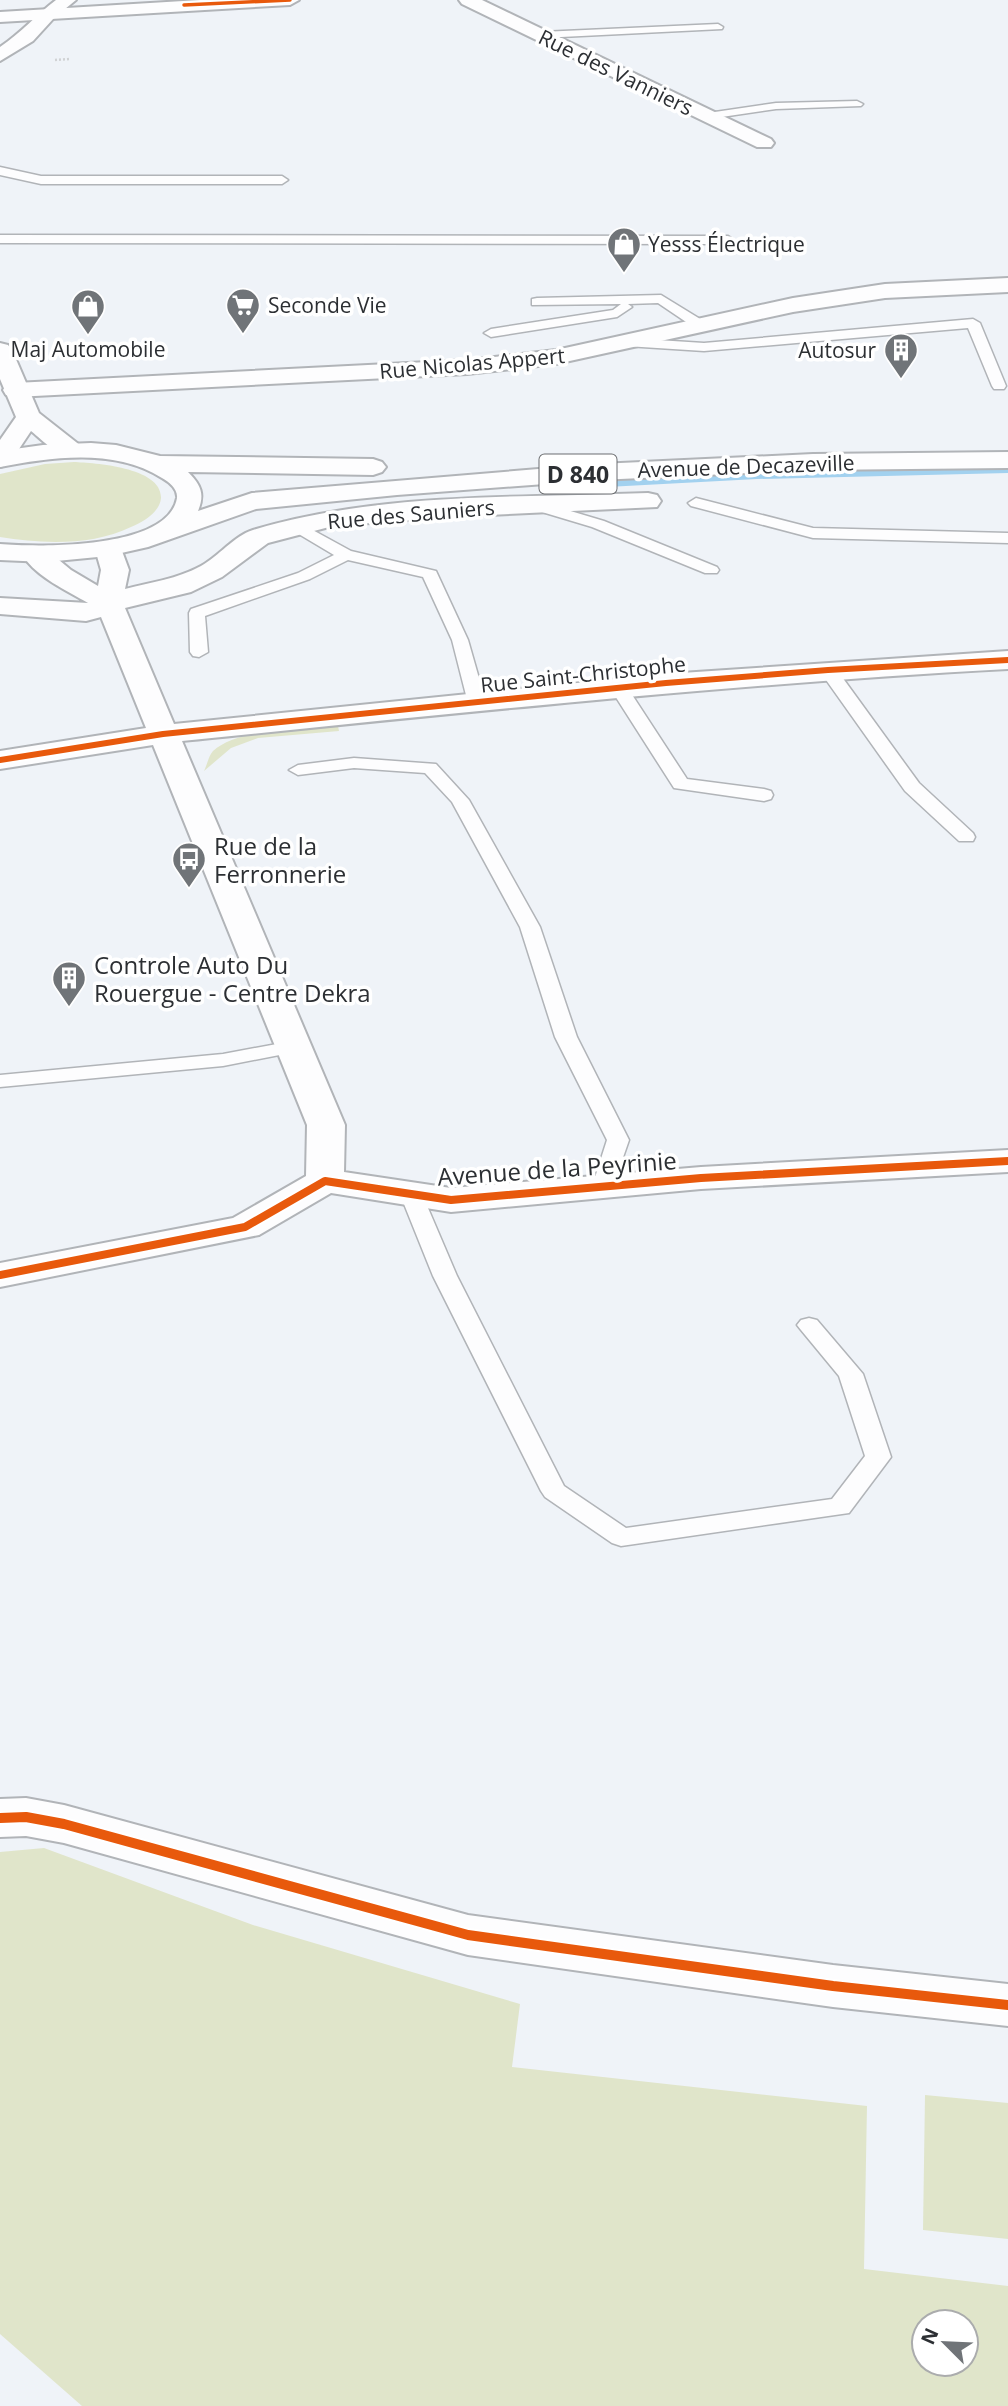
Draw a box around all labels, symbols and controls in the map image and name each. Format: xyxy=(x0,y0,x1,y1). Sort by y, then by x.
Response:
street label: Rue des Vanniers xyxy=(534,22,698,122)
shop icon: Yesss Électrique xyxy=(605,225,643,274)
place label: Yesss Électrique xyxy=(648,230,805,258)
supermarket icon: Seconde Vie xyxy=(224,286,262,335)
shop icon: Maj Automobile xyxy=(69,287,107,336)
place label: Seconde Vie xyxy=(268,291,387,319)
building icon: Autosur xyxy=(882,331,920,380)
place label: Maj Automobile xyxy=(11,335,165,363)
place label: Autosur xyxy=(798,336,876,364)
street label: Rue Nicolas Appert xyxy=(378,341,566,385)
street label: Avenue de Decazeville xyxy=(637,448,855,484)
road number: D 840 xyxy=(540,454,616,494)
street label: Rue des Sauniers xyxy=(326,493,496,535)
street label: Rue Saint-Christophe xyxy=(479,649,687,699)
place label: Rue de la Ferronnerie xyxy=(214,829,346,890)
bus stop icon: Rue de la Ferronnerie xyxy=(170,840,208,889)
place label: Controle Auto Du Rouergue - Centre Dekra xyxy=(94,948,371,1009)
building icon: Controle Auto Du Rouergue - Centre Dekra xyxy=(50,959,88,1008)
street label: Avenue de la Peyrinie xyxy=(436,1143,678,1193)
north arrow xyxy=(910,2308,980,2378)
text: N xyxy=(914,2324,944,2348)

